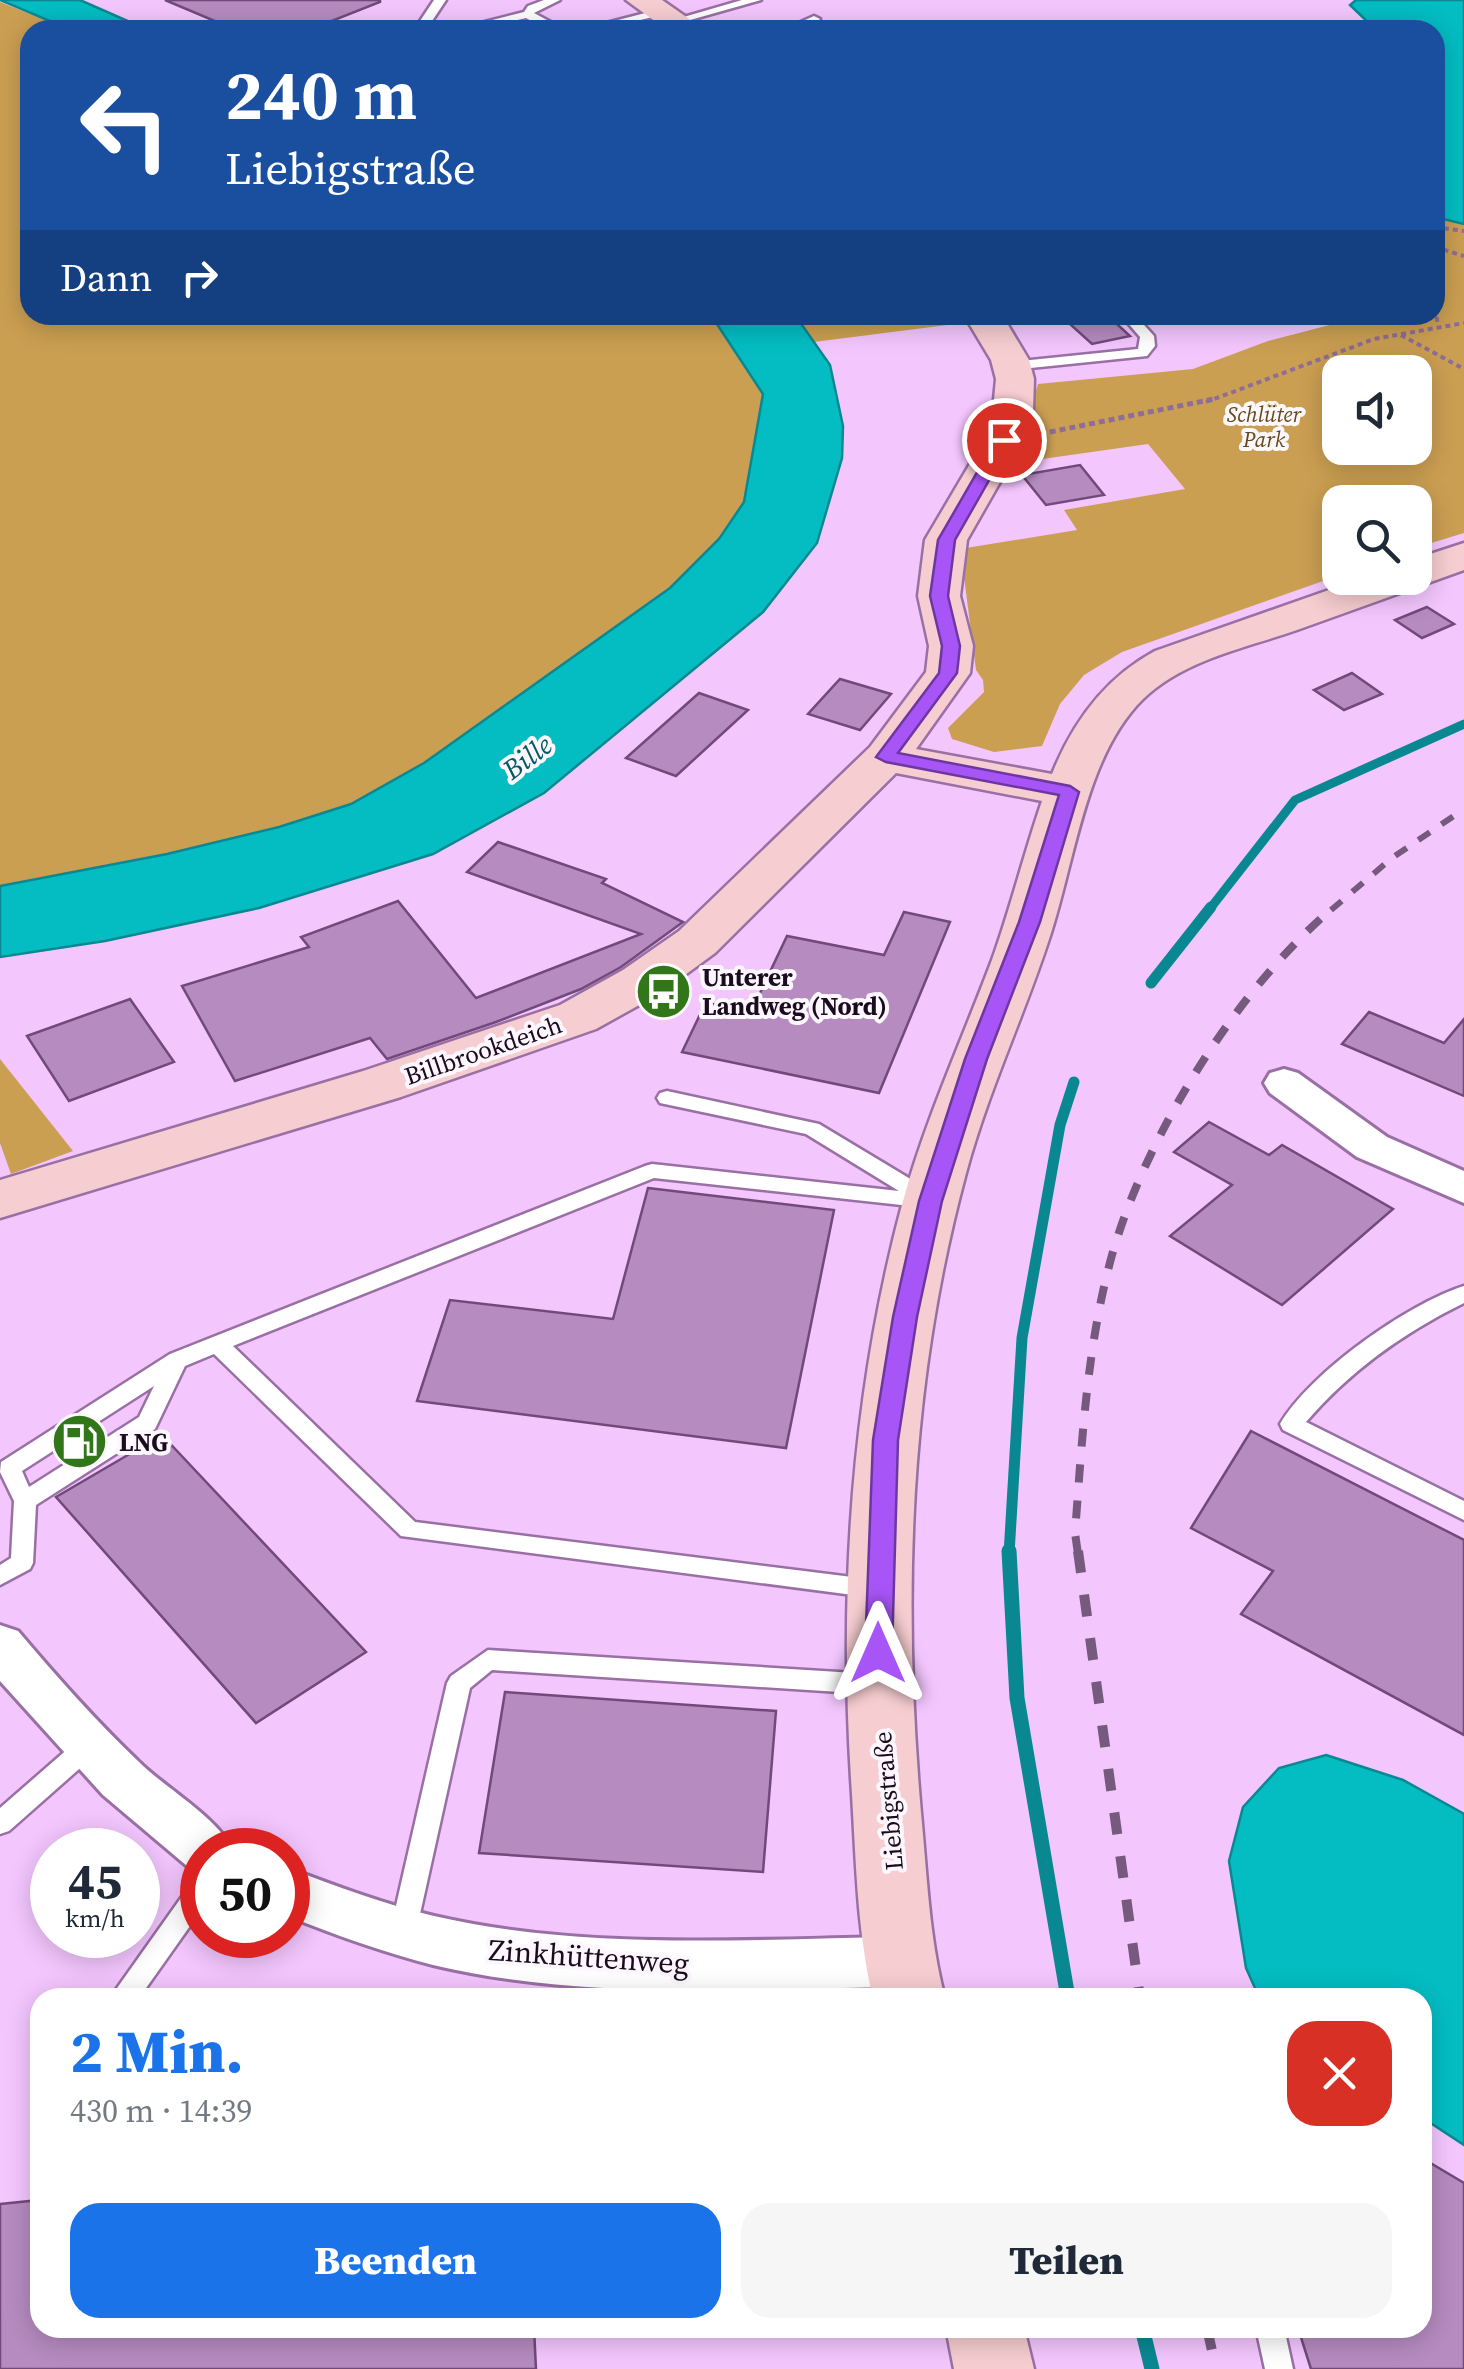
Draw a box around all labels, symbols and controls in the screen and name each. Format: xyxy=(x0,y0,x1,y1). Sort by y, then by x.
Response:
text: 240 m xyxy=(225,46,417,142)
icon: left xyxy=(60,60,190,190)
text: Liebigstraße xyxy=(225,137,476,199)
icon: right xyxy=(172,250,227,305)
text: Dann xyxy=(60,252,152,304)
map controls xyxy=(1322,355,1432,595)
button: sound xyxy=(1322,355,1432,465)
pin xyxy=(962,398,1047,483)
park label: Schlüter Park xyxy=(1227,399,1303,454)
icon: arrive xyxy=(977,413,1032,468)
button: search xyxy=(1322,485,1432,595)
water label: Bille xyxy=(494,726,560,789)
place label: Unterer Landweg (Nord) xyxy=(702,960,887,1023)
bus stop icon: Unterer Landweg (Nord) xyxy=(633,961,693,1021)
street label: Billbrookdeich xyxy=(400,1007,566,1093)
fuel station icon: LNG xyxy=(50,1412,110,1472)
place label: LNG xyxy=(119,1425,168,1459)
position arrow xyxy=(826,1601,930,1705)
street label: Liebigstraße xyxy=(865,1730,911,1872)
speed limit sign: 50 xyxy=(180,1828,310,1958)
text: 45 xyxy=(68,1846,122,1915)
text: km/h xyxy=(65,1901,125,1935)
street label: Zinkhüttenweg xyxy=(487,1929,691,1984)
text: 2 Min. xyxy=(70,2010,244,2092)
button: close xyxy=(1287,2021,1392,2126)
text: 430 m · 14:39 xyxy=(70,2089,252,2133)
button: Beenden xyxy=(70,2203,721,2318)
button: Teilen xyxy=(741,2203,1392,2318)

